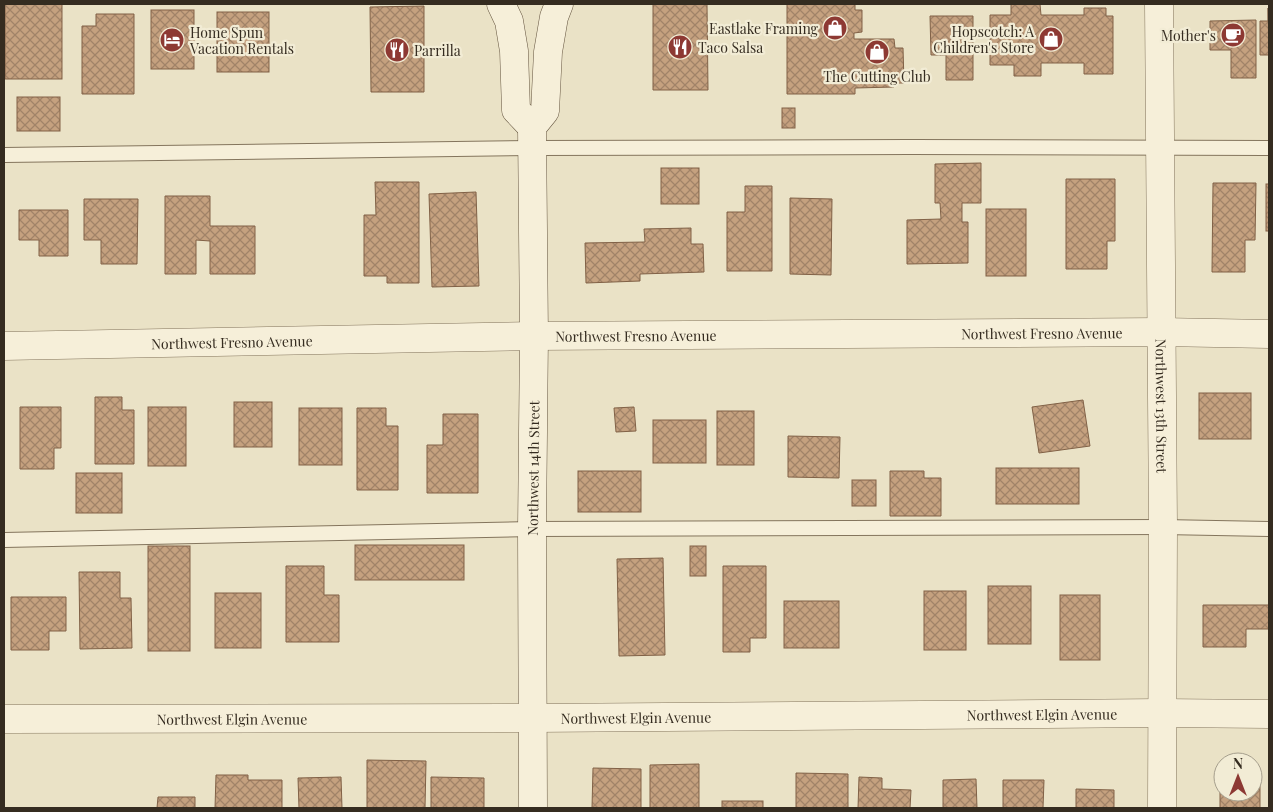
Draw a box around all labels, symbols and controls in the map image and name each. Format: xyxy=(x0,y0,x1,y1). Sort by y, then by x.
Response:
shop icon: Eastlake Framing xyxy=(822,15,848,41)
place label: Eastlake Framing xyxy=(709,19,819,38)
place label: Hopscotch: A Children's Store xyxy=(933,22,1034,57)
cafe icon: Mother's xyxy=(1220,22,1246,48)
place label: Home Spun Vacation Rentals xyxy=(189,23,294,58)
shop icon: Hopscotch: A Children's Store xyxy=(1038,26,1064,52)
place label: Mother's xyxy=(1161,26,1216,45)
hotel icon: Home Spun Vacation Rentals xyxy=(159,27,185,53)
restaurant icon: Taco Salsa xyxy=(667,34,693,60)
restaurant icon: Parrilla xyxy=(384,37,410,63)
place label: Taco Salsa xyxy=(698,38,763,57)
shop icon: The Cutting Club xyxy=(864,39,890,65)
place label: Parrilla xyxy=(414,41,461,60)
place label: The Cutting Club xyxy=(823,67,931,86)
street label: Northwest Fresno Avenue xyxy=(961,323,1123,343)
street label: Northwest Fresno Avenue xyxy=(555,325,717,345)
street label: Northwest Fresno Avenue xyxy=(151,331,313,353)
street label: Northwest 13th Street xyxy=(1152,339,1172,474)
street label: Northwest 14th Street xyxy=(522,399,543,536)
street label: Northwest Elgin Avenue xyxy=(967,704,1117,724)
street label: Northwest Elgin Avenue xyxy=(561,707,711,727)
street label: Northwest Elgin Avenue xyxy=(157,709,307,728)
north arrow xyxy=(1213,752,1263,802)
text: N xyxy=(1233,754,1243,773)

